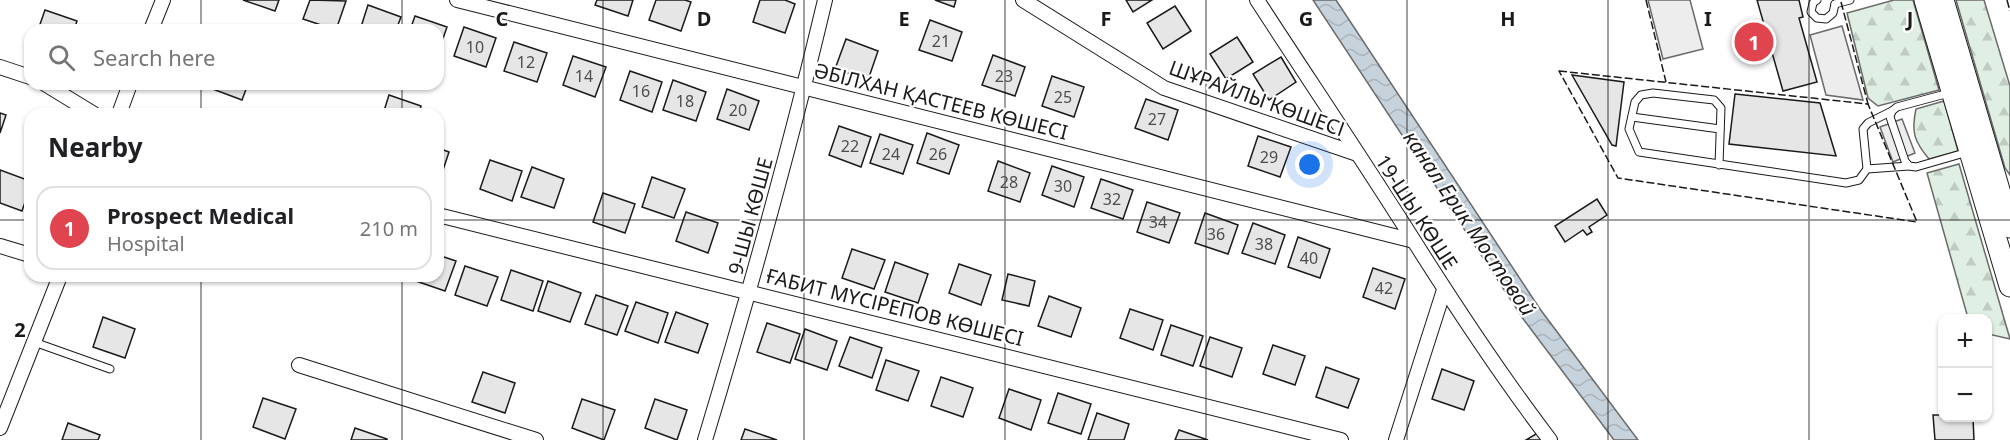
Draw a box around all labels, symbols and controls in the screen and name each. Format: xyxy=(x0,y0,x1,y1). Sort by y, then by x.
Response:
text: C xyxy=(496,5,509,32)
text: D xyxy=(697,5,711,32)
text: E xyxy=(898,5,910,32)
text: F xyxy=(1101,5,1111,32)
text: G xyxy=(1299,5,1313,32)
text: H xyxy=(1500,5,1516,32)
text: I xyxy=(1704,5,1712,32)
text: J xyxy=(1905,5,1913,32)
pin: 1 xyxy=(1734,20,1774,64)
search box xyxy=(24,24,444,90)
house number: 21 xyxy=(932,30,950,52)
house number: 10 xyxy=(466,36,484,58)
icon: search xyxy=(45,41,78,74)
text: Search here xyxy=(93,42,215,72)
house number: 12 xyxy=(517,51,535,73)
street label: ШҰРАЙЛЫ КӨШЕСІ xyxy=(1165,54,1349,142)
street label: ӘБІЛХАН ҚАСТЕЕВ КӨШЕСI xyxy=(811,56,1071,146)
house number: 14 xyxy=(575,65,593,87)
house number: 23 xyxy=(995,65,1013,87)
house number: 16 xyxy=(632,80,650,102)
house number: 25 xyxy=(1054,86,1072,108)
house number: 18 xyxy=(676,90,694,112)
house number: 20 xyxy=(729,99,747,121)
house number: 27 xyxy=(1148,108,1166,130)
water label: канал Ерик Мостовой xyxy=(1398,125,1542,321)
text: Nearby xyxy=(48,129,143,165)
house number: 22 xyxy=(841,135,859,157)
house number: 24 xyxy=(882,143,900,165)
house number: 26 xyxy=(929,143,947,165)
house number: 29 xyxy=(1260,146,1278,168)
street label: 19-ШЫ КӨШЕ xyxy=(1370,149,1464,275)
your location xyxy=(1295,150,1324,179)
street label: 9-ШЫ КӨШЕ xyxy=(721,154,779,278)
house number: 28 xyxy=(1000,171,1018,193)
house number: 30 xyxy=(1054,175,1072,197)
house number: 32 xyxy=(1103,188,1121,210)
text: Prospect Medical xyxy=(107,200,294,230)
house number: 34 xyxy=(1149,211,1167,233)
text: 1 xyxy=(64,215,75,242)
text: 210 m xyxy=(360,215,418,242)
house number: 36 xyxy=(1207,223,1225,245)
text: Hospital xyxy=(107,230,185,257)
house number: 38 xyxy=(1255,233,1273,255)
house number: 40 xyxy=(1300,247,1318,269)
street label: ҒАБИТ МҮСІРЕПОВ КӨШЕСI xyxy=(764,262,1026,352)
house number: 42 xyxy=(1375,277,1393,299)
map controls xyxy=(1938,314,1992,422)
button: + xyxy=(1938,314,1992,368)
text: 2 xyxy=(14,316,26,343)
button: − xyxy=(1938,368,1992,422)

